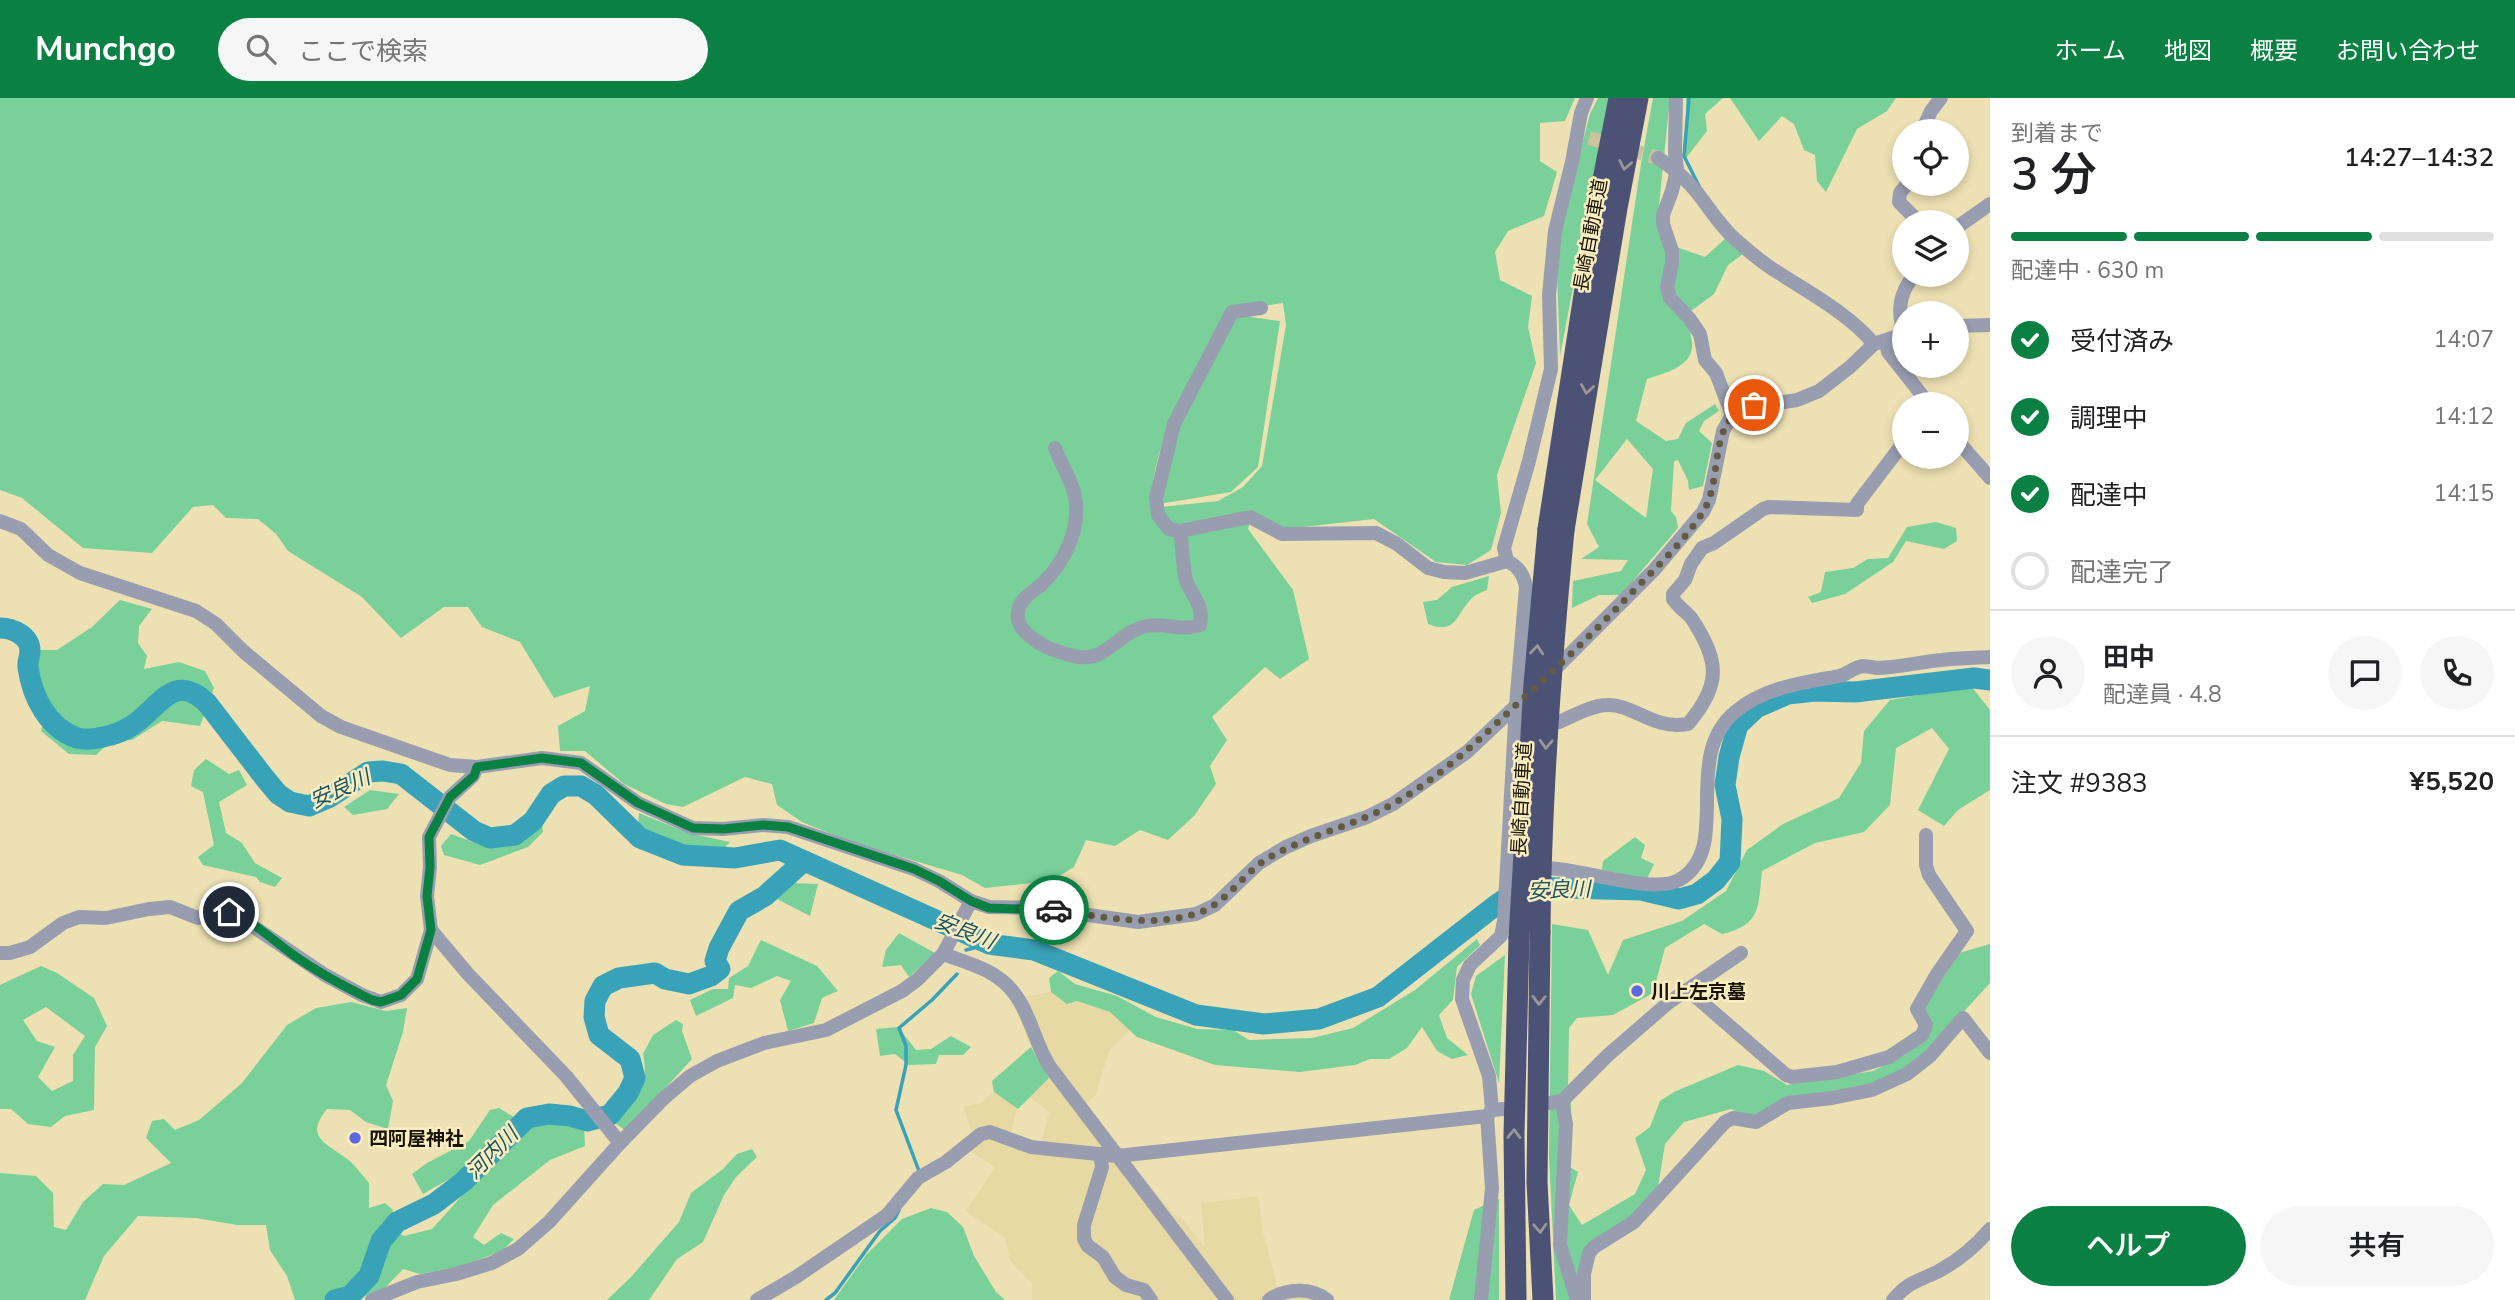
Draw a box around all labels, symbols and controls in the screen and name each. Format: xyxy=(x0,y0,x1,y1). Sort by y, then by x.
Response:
search box xyxy=(218,18,708,81)
text: Munchgo xyxy=(35,27,176,72)
icon: search xyxy=(242,30,280,68)
text: ここで検索 xyxy=(298,34,428,69)
text: ホーム xyxy=(2055,35,2126,67)
text: 地図 xyxy=(2164,35,2212,67)
text: 概要 xyxy=(2250,35,2298,67)
text: お問い合わせ xyxy=(2336,35,2480,67)
text: 到着まで xyxy=(2011,118,2103,149)
map controls xyxy=(1892,119,1969,469)
button: locate xyxy=(1892,119,1969,196)
text: 14:27–14:32 xyxy=(2344,140,2494,175)
text: 3 分 xyxy=(2011,143,2097,206)
one-way arrow xyxy=(1618,159,1633,171)
street label: 長崎自動車道 xyxy=(1568,177,1614,294)
button: layers xyxy=(1892,210,1969,287)
text: 配達中 · 630 m xyxy=(2011,255,2164,286)
button: + xyxy=(1892,301,1969,378)
icon: check xyxy=(2011,321,2049,359)
text: 受付済み xyxy=(2070,324,2174,359)
text: 14:07 xyxy=(2434,324,2494,355)
pin xyxy=(1724,375,1784,435)
one-way arrow xyxy=(1580,384,1595,395)
icon: bag xyxy=(1735,386,1773,424)
button: − xyxy=(1892,392,1969,469)
icon: check xyxy=(2011,398,2049,436)
text: 調理中 xyxy=(2070,401,2148,436)
text: 14:12 xyxy=(2434,401,2494,432)
icon: check xyxy=(2011,475,2049,513)
text: 配達中 xyxy=(2070,478,2148,513)
text: 14:15 xyxy=(2434,478,2494,509)
text: 配達完了 xyxy=(2070,555,2174,590)
button: person xyxy=(2011,636,2085,710)
button: chat xyxy=(2328,636,2402,710)
button: phone xyxy=(2420,636,2494,710)
text: 田中 xyxy=(2103,640,2155,675)
one-way arrow xyxy=(1529,645,1544,656)
text: 配達員 · 4.8 xyxy=(2103,679,2222,710)
one-way arrow xyxy=(1539,739,1554,750)
street label: 長崎自動車道 xyxy=(1506,741,1538,857)
water label: 安良川 xyxy=(306,763,376,815)
text: ¥5,520 xyxy=(2410,764,2494,799)
text: 注文 #9383 xyxy=(2011,766,2148,801)
courier xyxy=(1019,875,1089,945)
water label: 安良川 xyxy=(1527,875,1593,905)
pin xyxy=(199,882,259,942)
icon: car xyxy=(1035,891,1073,929)
icon: home xyxy=(210,893,248,931)
water label: 安良川 xyxy=(931,907,1001,956)
place label: 川上左京墓 xyxy=(1651,979,1746,1005)
marker: 川上左京墓 xyxy=(1629,983,1645,999)
one-way arrow xyxy=(1531,996,1547,1006)
water label: 河内川 xyxy=(460,1119,526,1185)
place label: 四阿屋神社 xyxy=(369,1126,464,1152)
one-way arrow xyxy=(1506,1128,1522,1139)
marker: 四阿屋神社 xyxy=(347,1130,363,1146)
button: ヘルプ xyxy=(2011,1206,2246,1286)
button: 共有 xyxy=(2260,1206,2494,1286)
one-way arrow xyxy=(1532,1223,1547,1234)

